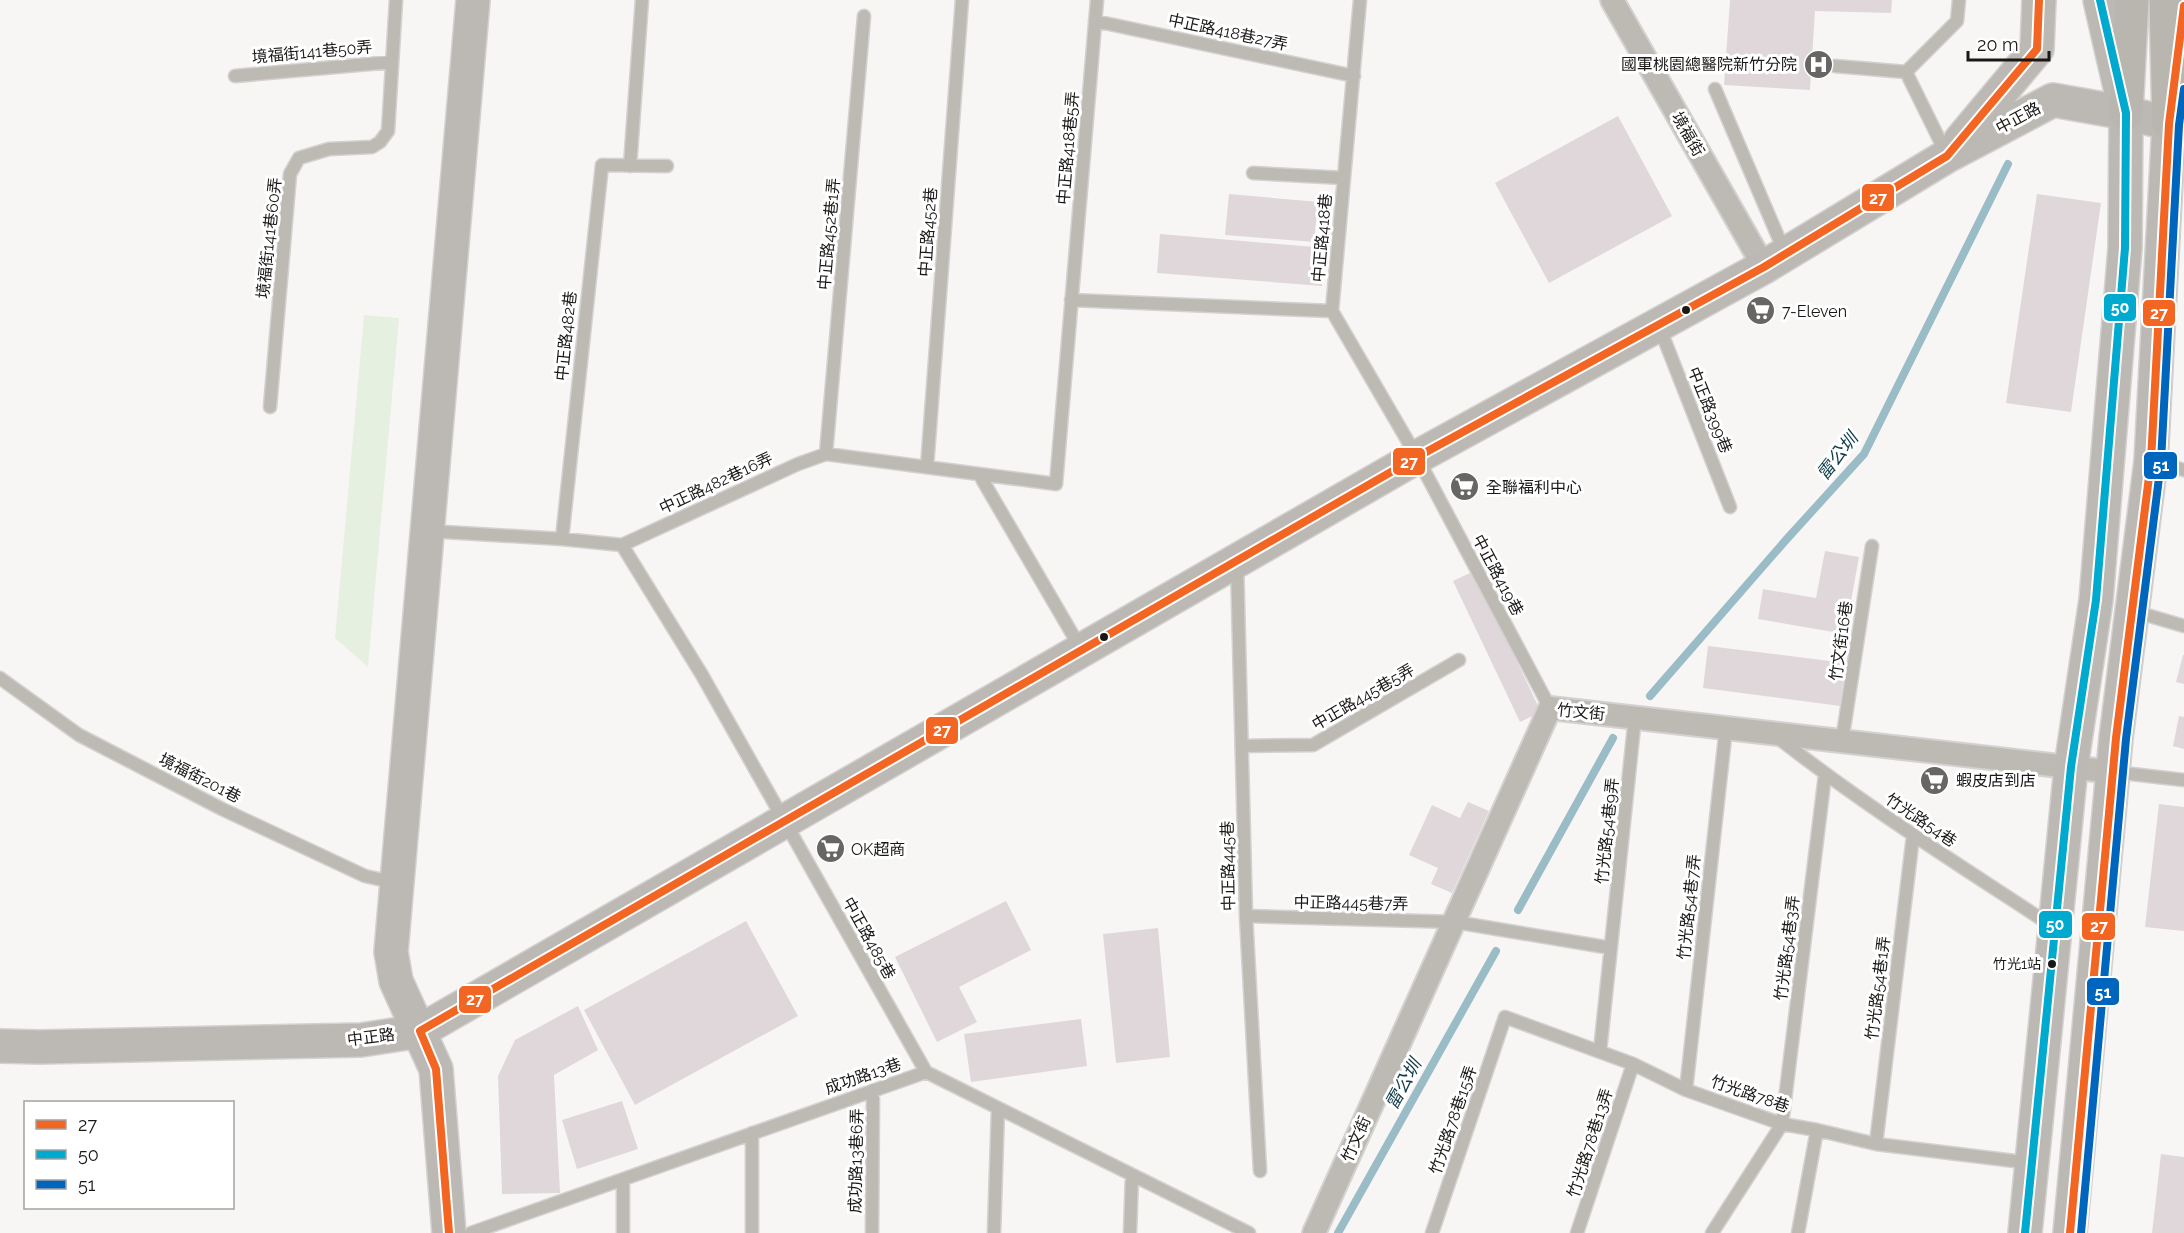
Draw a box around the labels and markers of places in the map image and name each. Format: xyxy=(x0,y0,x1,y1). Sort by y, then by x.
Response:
hospital icon: 國軍桃園總醫院新竹分院 xyxy=(1802,48,1834,80)
place label: 國軍桃園總醫院新竹分院 xyxy=(1621,55,1797,74)
supermarket icon: 7-Eleven xyxy=(1745,295,1777,327)
place label: 7-Eleven xyxy=(1782,302,1847,321)
unlabelled marker xyxy=(1680,304,1692,316)
supermarket icon: 全聯福利中心 xyxy=(1449,471,1481,503)
place label: 全聯福利中心 xyxy=(1486,478,1582,497)
unlabelled marker xyxy=(1098,631,1110,643)
supermarket icon: 蝦皮店到店 xyxy=(1919,764,1951,796)
place label: 蝦皮店到店 xyxy=(1956,771,2036,790)
supermarket icon: OK超商 xyxy=(814,833,846,865)
place label: OK超商 xyxy=(851,840,905,859)
place label: 竹光1站 xyxy=(1993,956,2041,972)
marker: 竹光1站 xyxy=(2046,958,2058,970)

